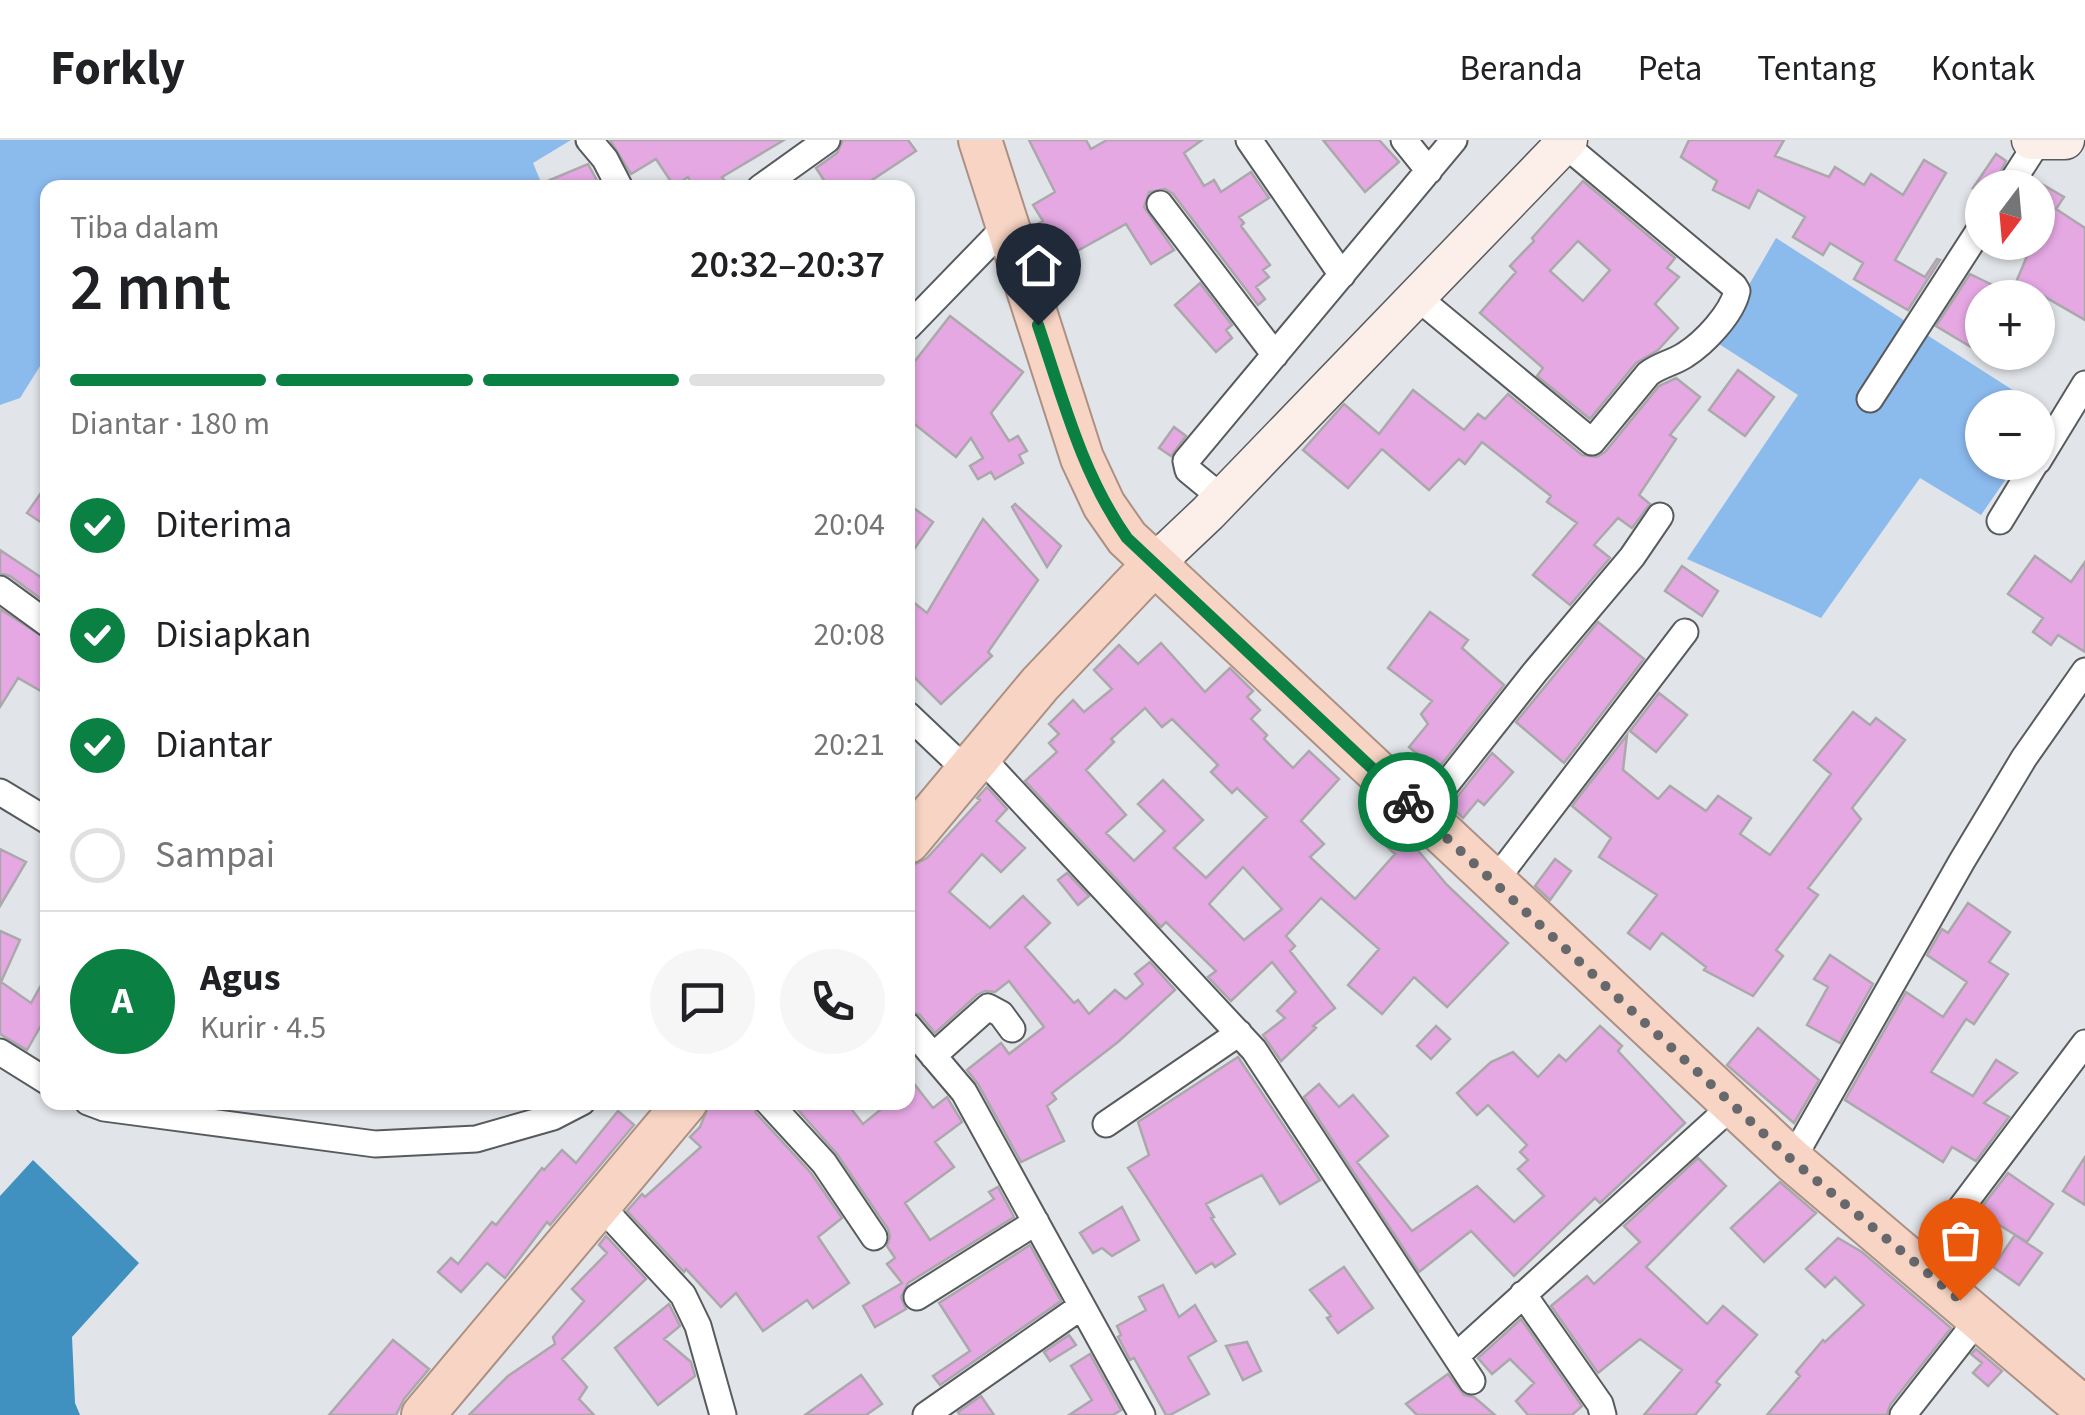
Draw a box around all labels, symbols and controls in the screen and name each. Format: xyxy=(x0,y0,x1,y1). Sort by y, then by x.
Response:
text: Forkly xyxy=(50,35,185,103)
text: Beranda xyxy=(1460,44,1583,94)
text: Peta xyxy=(1638,44,1702,94)
text: Tentang xyxy=(1757,44,1876,94)
text: Kontak xyxy=(1931,44,2035,94)
north arrow xyxy=(1965,170,2055,260)
map controls xyxy=(1965,170,2055,480)
text: Tiba dalam xyxy=(70,205,220,251)
pin xyxy=(996,223,1081,326)
text: 20:32–20:37 xyxy=(690,238,885,292)
icon: home xyxy=(1011,238,1066,293)
text: 2 mnt xyxy=(70,242,231,335)
button: + xyxy=(1965,280,2055,370)
button: − xyxy=(1965,390,2055,480)
text: Diantar · 180 m xyxy=(70,401,270,447)
icon: check xyxy=(70,498,125,553)
text: Diterima xyxy=(155,498,292,552)
text: 20:04 xyxy=(813,502,885,548)
icon: check xyxy=(70,608,125,663)
text: Disiapkan xyxy=(155,608,312,662)
text: 20:08 xyxy=(813,612,885,658)
icon: check xyxy=(70,718,125,773)
text: Diantar xyxy=(155,718,272,772)
text: 20:21 xyxy=(813,722,885,768)
courier xyxy=(1358,752,1458,852)
icon: bike xyxy=(1381,775,1436,830)
text: Sampai xyxy=(155,828,275,882)
button: chat xyxy=(650,949,755,1054)
button: phone xyxy=(780,949,885,1054)
text: Agus xyxy=(200,951,280,1005)
text: A xyxy=(112,974,133,1028)
text: Kurir · 4.5 xyxy=(200,1005,326,1051)
pin xyxy=(1918,1198,2003,1301)
icon: bag xyxy=(1933,1213,1988,1268)

